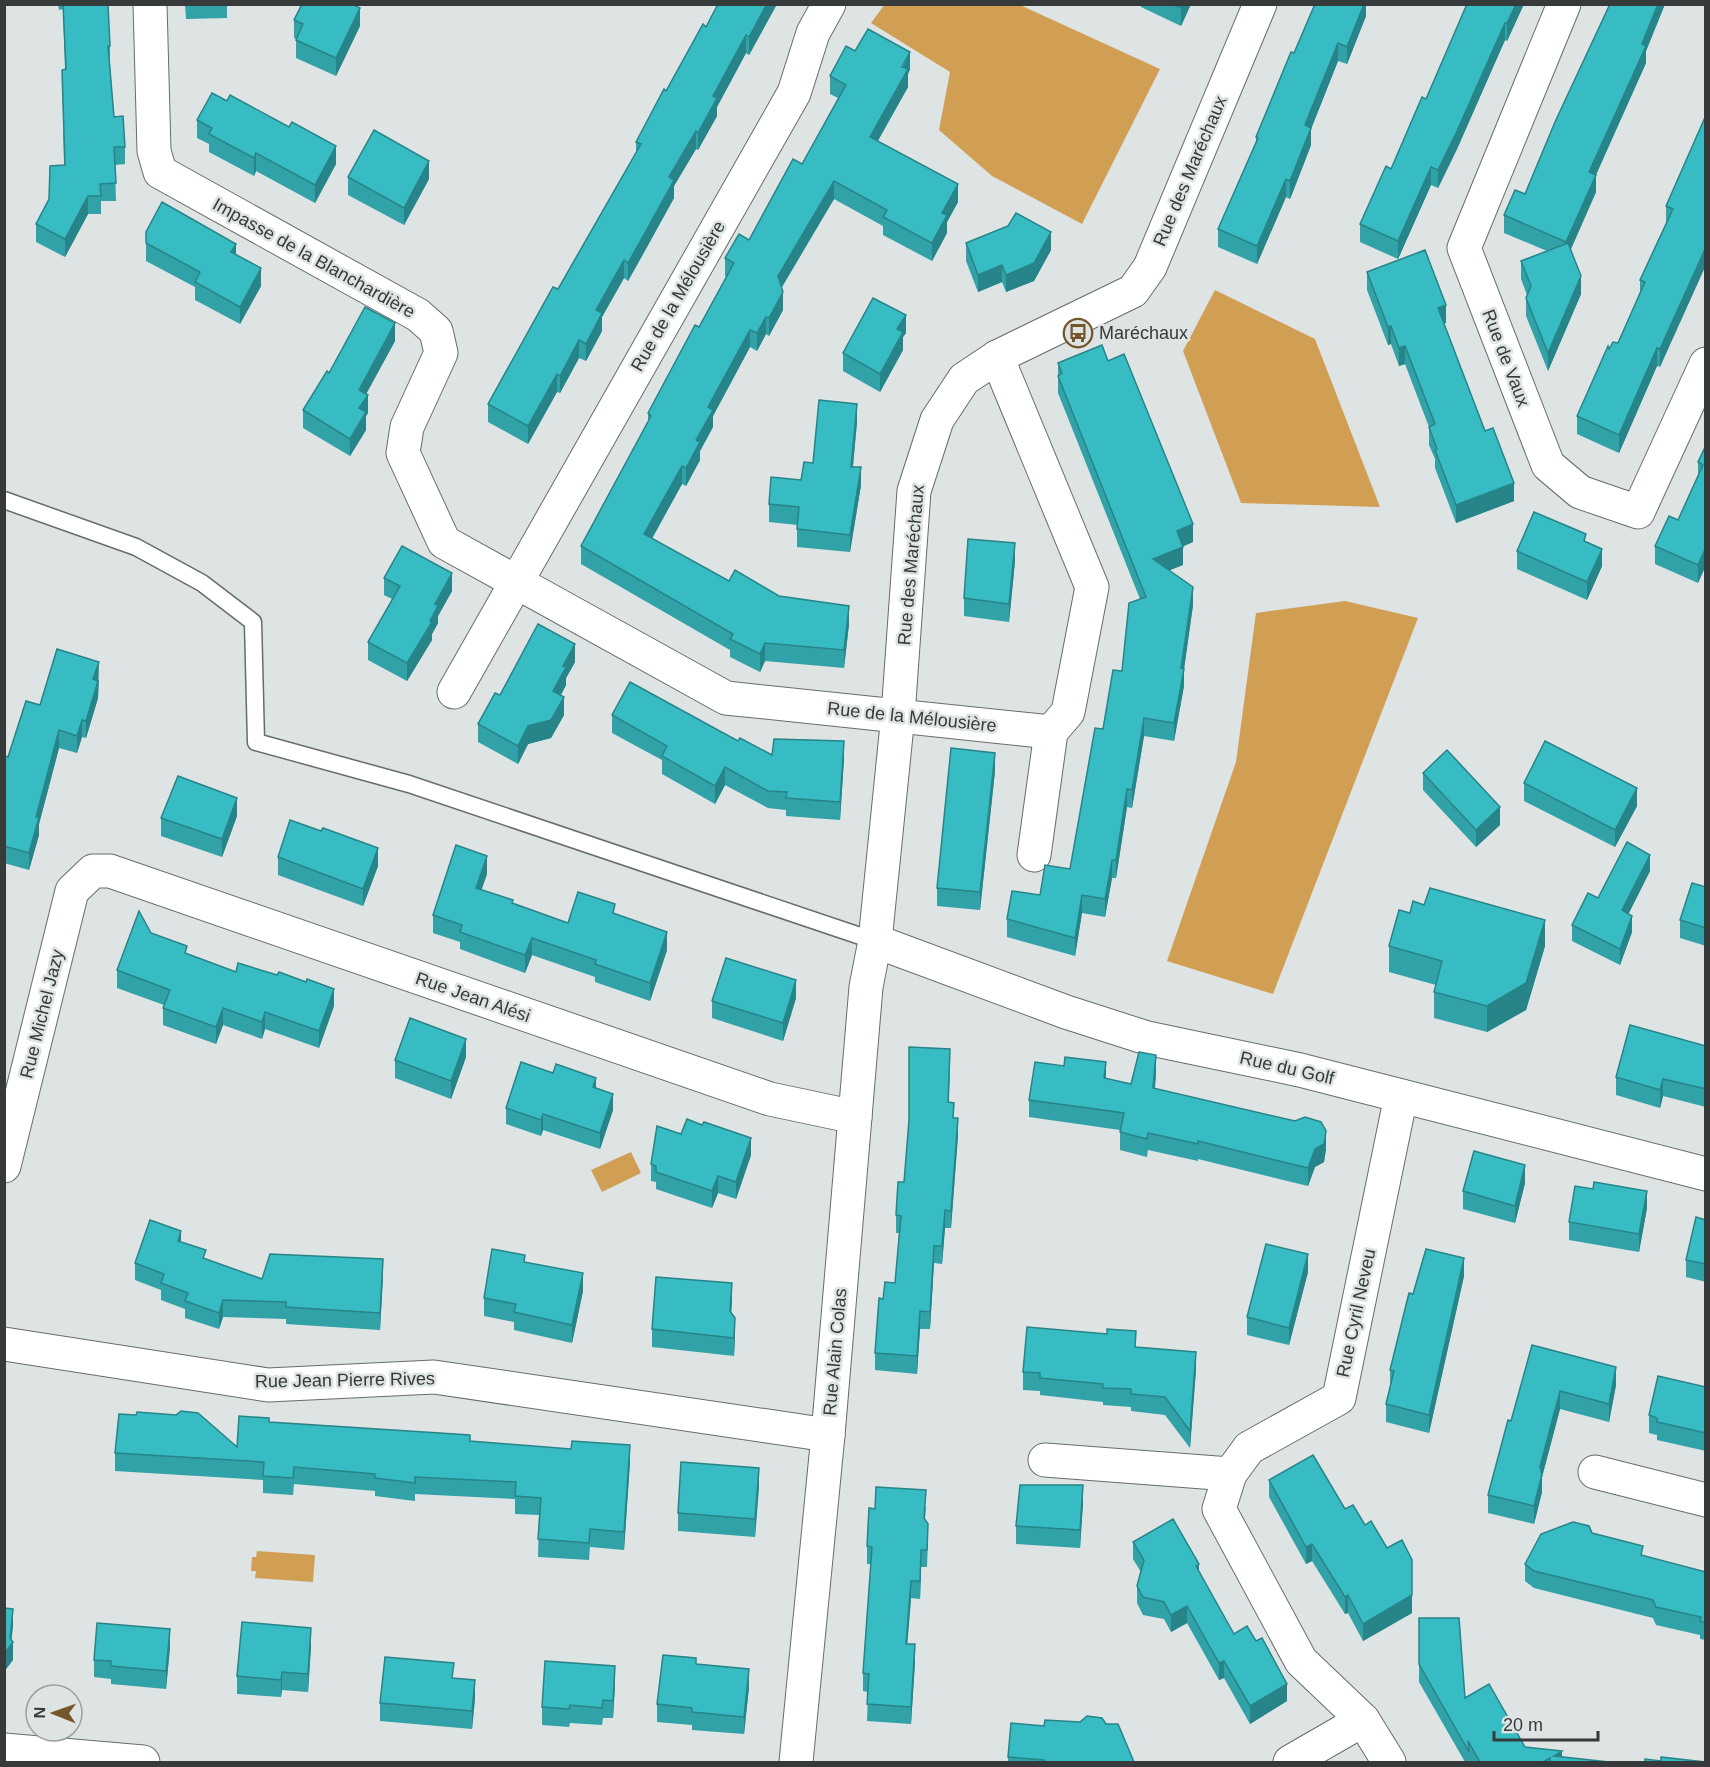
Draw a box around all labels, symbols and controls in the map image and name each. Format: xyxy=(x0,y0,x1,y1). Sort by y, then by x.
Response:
street label: Rue des Maréchaux xyxy=(1149,93,1231,249)
street label: Impasse de la Blanchardière xyxy=(209,194,419,322)
street label: Rue de la Mélousière xyxy=(627,217,729,375)
street label: Rue de Vaux xyxy=(1478,306,1534,410)
bus stop icon: Maréchaux xyxy=(1062,317,1094,349)
place label: Maréchaux xyxy=(1099,323,1188,343)
street label: Rue des Maréchaux xyxy=(894,484,928,646)
street label: Rue de la Mélousière xyxy=(826,698,998,736)
street label: Rue Michel Jazy xyxy=(16,948,68,1080)
street label: Rue Jean Alési xyxy=(413,968,533,1026)
street label: Rue du Golf xyxy=(1238,1047,1337,1089)
street label: Rue Cyril Neveu xyxy=(1333,1247,1379,1379)
street label: Rue Alain Colas xyxy=(819,1287,851,1417)
street label: Rue Jean Pierre Rives xyxy=(255,1368,435,1392)
north arrow xyxy=(24,1683,84,1743)
scale bar xyxy=(1494,1704,1598,1742)
text: N xyxy=(31,1707,48,1719)
text: 20 m xyxy=(1503,1715,1543,1735)

